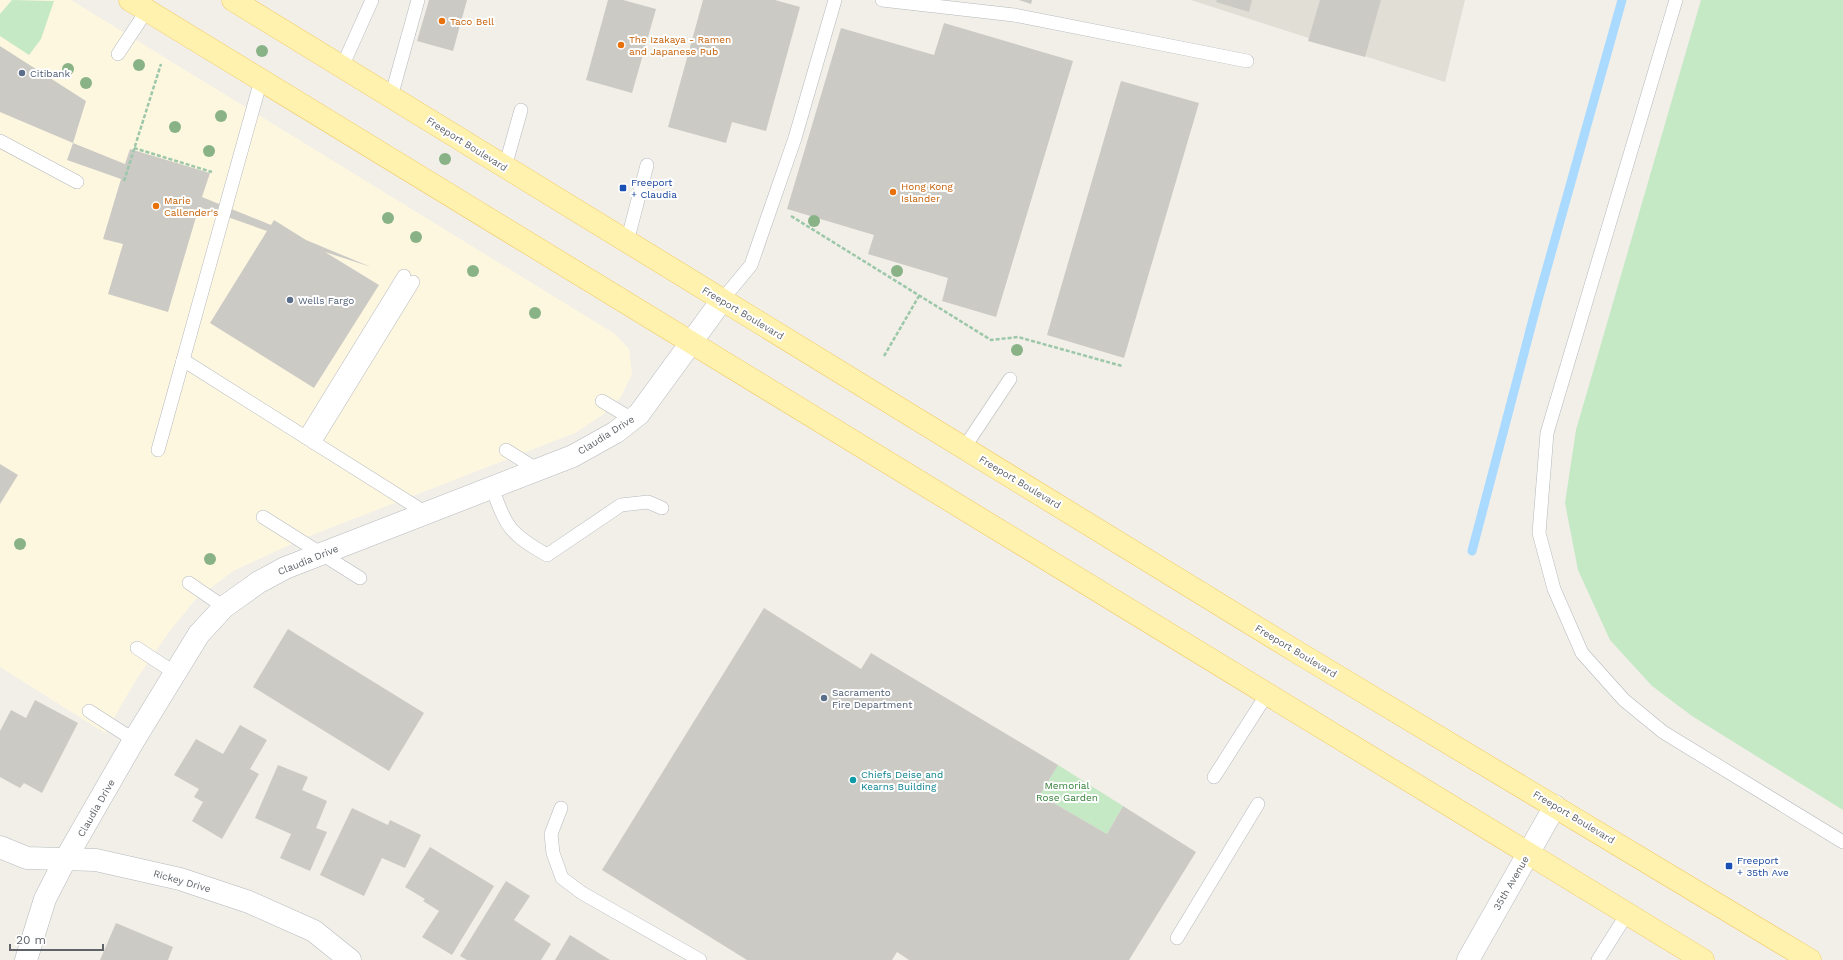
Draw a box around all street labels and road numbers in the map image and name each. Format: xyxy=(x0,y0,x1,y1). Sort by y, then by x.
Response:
street label: Freeport Boulevard xyxy=(425,115,509,173)
street label: Freeport Boulevard xyxy=(700,284,786,342)
street label: Claudia Drive xyxy=(576,413,636,457)
street label: Freeport Boulevard xyxy=(977,453,1063,511)
street label: Claudia Drive xyxy=(276,543,340,577)
street label: Freeport Boulevard xyxy=(1253,622,1339,680)
street label: Claudia Drive xyxy=(75,777,117,839)
street label: Freeport Boulevard xyxy=(1531,788,1617,846)
street label: 35th Avenue xyxy=(1491,854,1531,912)
street label: Rickey Drive xyxy=(152,868,212,894)

